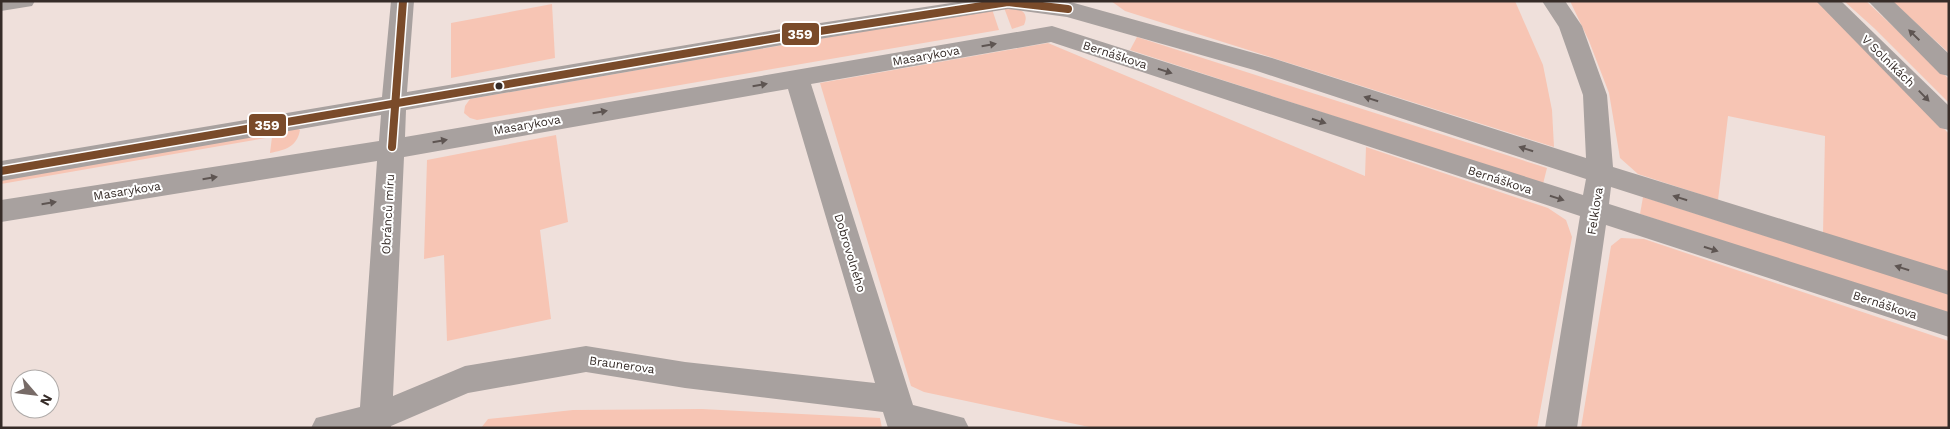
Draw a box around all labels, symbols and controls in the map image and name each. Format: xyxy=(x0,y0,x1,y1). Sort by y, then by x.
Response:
line badge: 359 xyxy=(781,22,820,46)
text: 359 xyxy=(787,26,813,42)
one-way arrow xyxy=(1908,29,1920,41)
street label: V Solníkách xyxy=(1859,32,1917,90)
street label: Bernáškova xyxy=(1081,38,1149,72)
one-way arrow xyxy=(982,41,998,49)
street label: Masarykova xyxy=(891,43,961,69)
one-way arrow xyxy=(1157,68,1172,75)
one-way arrow xyxy=(752,80,768,88)
unlabelled marker xyxy=(494,81,504,91)
one-way arrow xyxy=(1918,90,1930,102)
one-way arrow xyxy=(1363,95,1378,103)
one-way arrow xyxy=(592,108,608,116)
street label: Masarykova xyxy=(492,112,562,138)
line badge: 359 xyxy=(248,113,287,137)
text: 359 xyxy=(254,117,280,133)
one-way arrow xyxy=(1312,118,1327,126)
one-way arrow xyxy=(432,136,448,144)
one-way arrow xyxy=(1518,145,1533,152)
street label: Bernáškova xyxy=(1466,163,1534,197)
one-way arrow xyxy=(202,173,218,181)
street label: Obránců míru xyxy=(379,173,397,255)
street label: Masarykova xyxy=(92,179,162,203)
street label: Felklova xyxy=(1584,186,1606,236)
one-way arrow xyxy=(1673,194,1688,202)
one-way arrow xyxy=(1550,195,1565,203)
one-way arrow xyxy=(42,199,58,207)
street label: Dobrovolného xyxy=(831,212,869,294)
one-way arrow xyxy=(1704,245,1719,253)
one-way arrow xyxy=(1895,264,1910,271)
street label: Bernáškova xyxy=(1851,288,1919,322)
street label: Braunerova xyxy=(588,353,656,377)
north arrow xyxy=(10,369,60,419)
text: N xyxy=(37,392,56,408)

